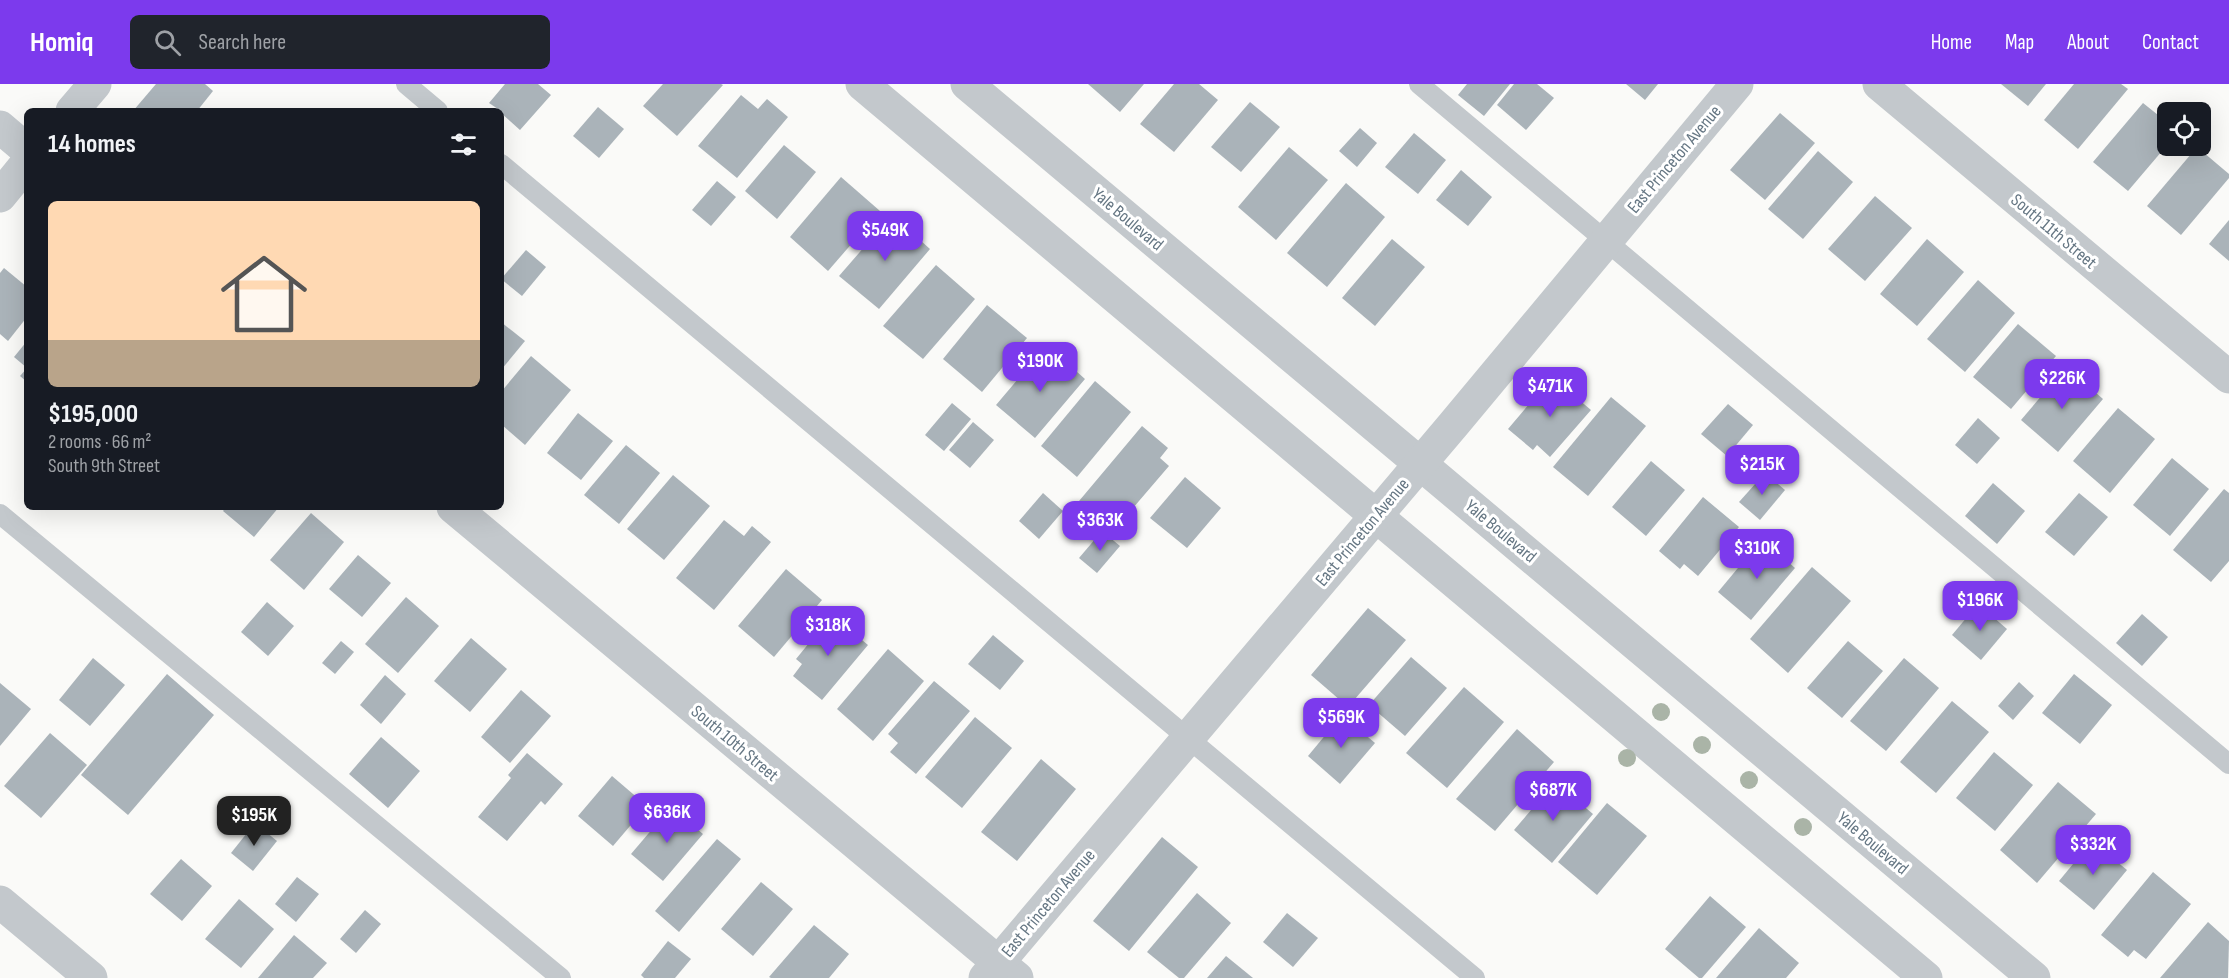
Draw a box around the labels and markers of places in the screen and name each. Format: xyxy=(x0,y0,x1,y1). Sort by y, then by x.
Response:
pin: $549K xyxy=(843,211,927,262)
pin: $190K xyxy=(998,342,1082,393)
pin: $226K xyxy=(2020,359,2104,410)
pin: $471K xyxy=(1508,367,1592,418)
pin: $215K xyxy=(1720,445,1804,496)
pin: $363K xyxy=(1058,501,1142,552)
pin: $310K xyxy=(1715,529,1799,580)
pin: $196K xyxy=(1938,581,2022,632)
pin: $318K xyxy=(786,606,870,657)
pin: $569K xyxy=(1299,698,1383,749)
pin: $687K xyxy=(1511,771,1595,822)
pin: $636K xyxy=(625,793,709,844)
pin: $195K xyxy=(212,796,296,847)
pin: $332K xyxy=(2051,825,2135,876)

